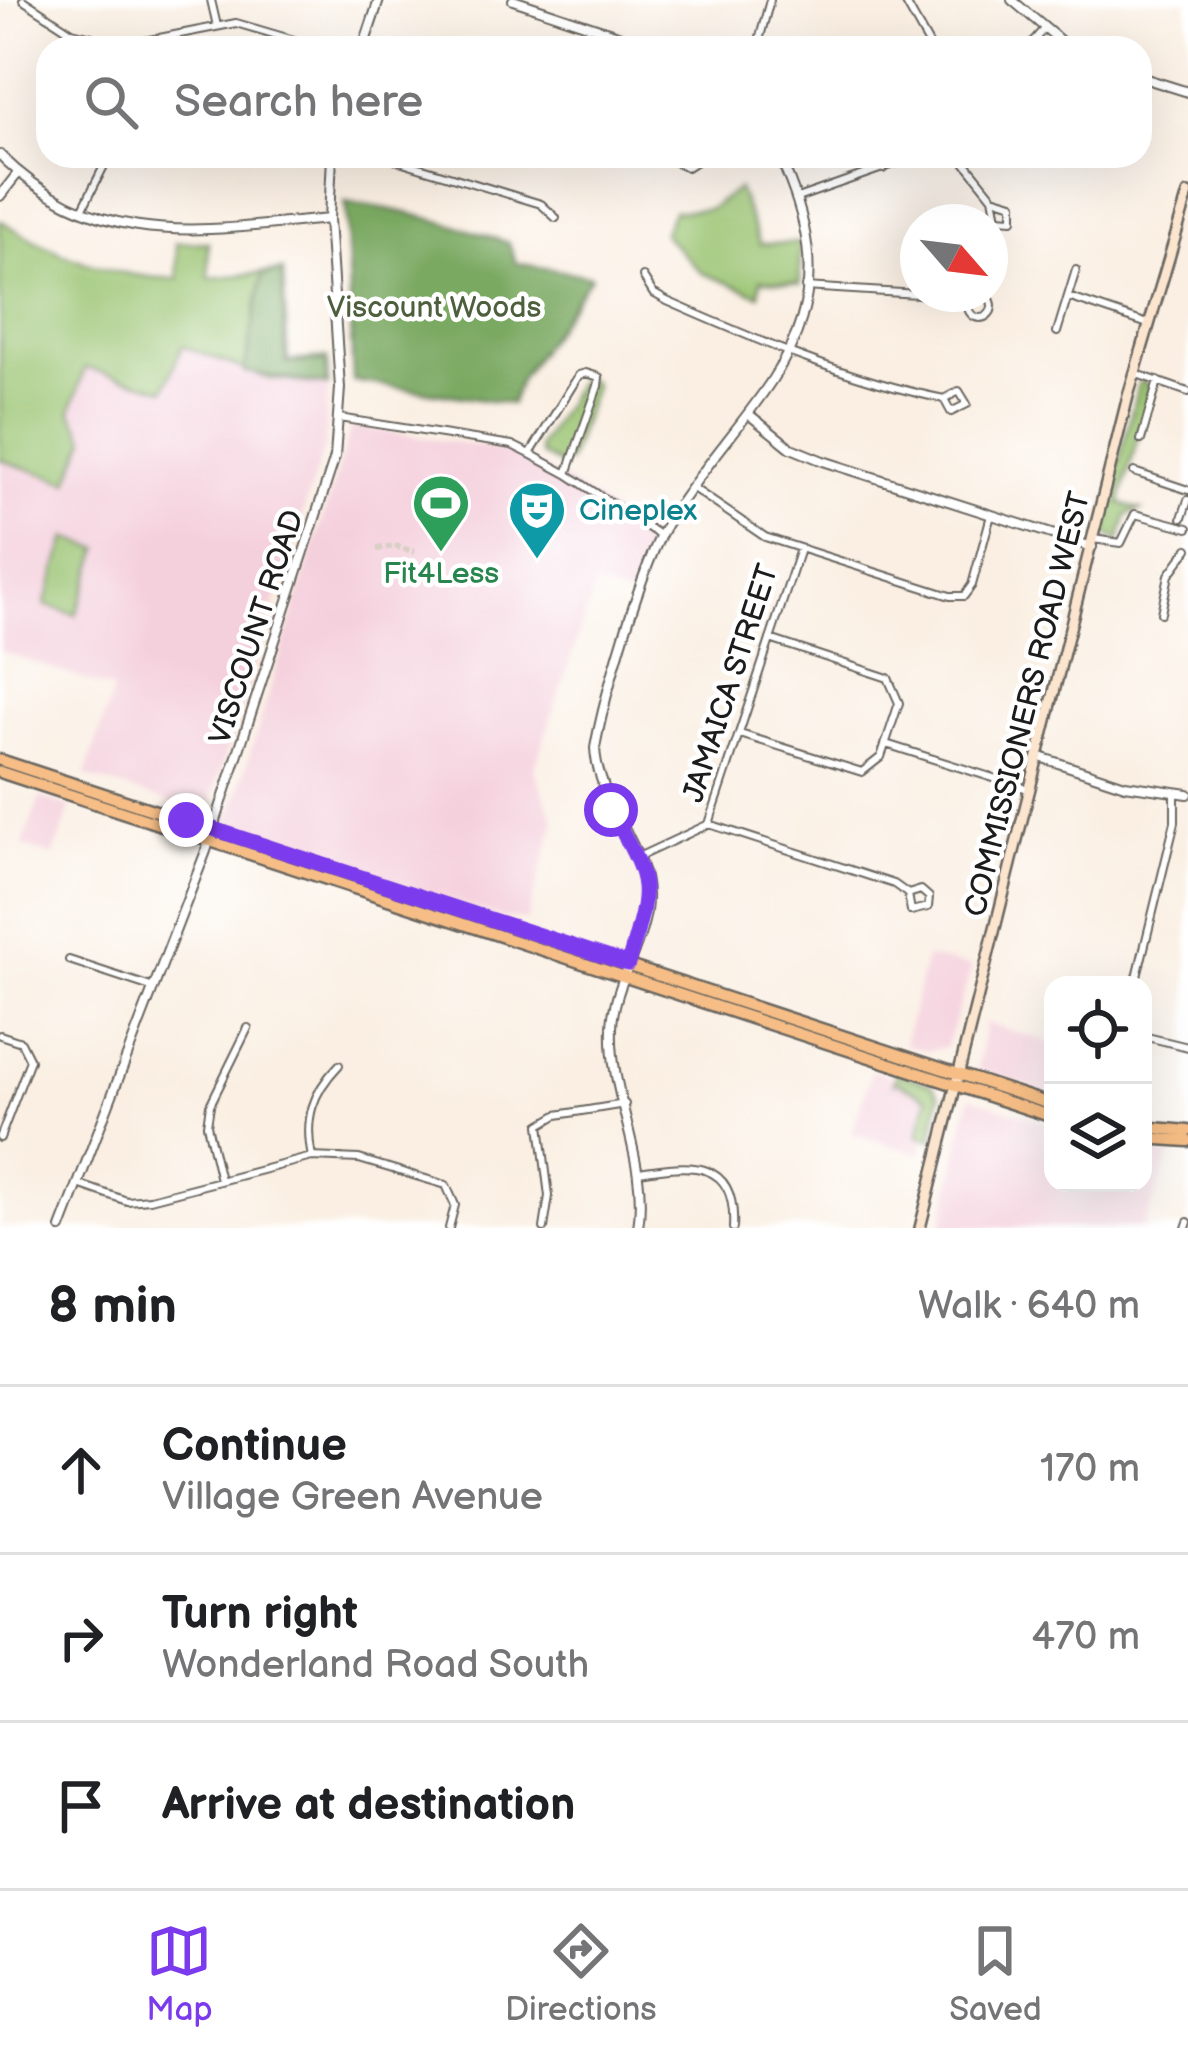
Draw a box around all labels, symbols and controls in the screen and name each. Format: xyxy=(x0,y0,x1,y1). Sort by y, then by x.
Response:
search box xyxy=(36,36,1152,168)
icon: search xyxy=(78,69,144,135)
text: Search here xyxy=(174,75,423,130)
north arrow xyxy=(900,204,1008,312)
park label: Viscount Woods xyxy=(327,290,541,326)
sports icon: Fit4Less xyxy=(410,472,472,554)
theatre icon: Cineplex xyxy=(506,479,568,561)
street label: COMMISSIONERS ROAD WEST xyxy=(958,488,1098,921)
place label: Cineplex xyxy=(579,493,697,529)
street label: VISCOUNT ROAD xyxy=(202,506,312,749)
place label: Fit4Less xyxy=(383,556,499,592)
street label: JAMAICA STREET xyxy=(676,560,786,807)
route start xyxy=(584,783,638,837)
route end xyxy=(159,793,213,847)
map controls xyxy=(1044,976,1152,1192)
button: locate xyxy=(1044,976,1152,1084)
button: layers xyxy=(1044,1084,1152,1192)
text: 8 min xyxy=(48,1276,177,1337)
text: Walk · 640 m xyxy=(918,1283,1140,1330)
text: Continue xyxy=(162,1419,347,1474)
icon: ahead xyxy=(48,1437,114,1503)
text: 170 m xyxy=(1040,1446,1140,1493)
text: Village Green Avenue xyxy=(162,1474,543,1521)
text: Turn right xyxy=(162,1587,358,1642)
icon: right xyxy=(48,1605,114,1671)
text: 470 m xyxy=(1031,1614,1140,1661)
text: Wonderland Road South xyxy=(162,1642,589,1689)
icon: arrive xyxy=(48,1773,114,1839)
text: Arrive at destination xyxy=(162,1778,575,1833)
tab: Map xyxy=(146,1918,213,2030)
tab: Directions xyxy=(505,1918,657,2030)
tab: Saved xyxy=(949,1918,1042,2030)

